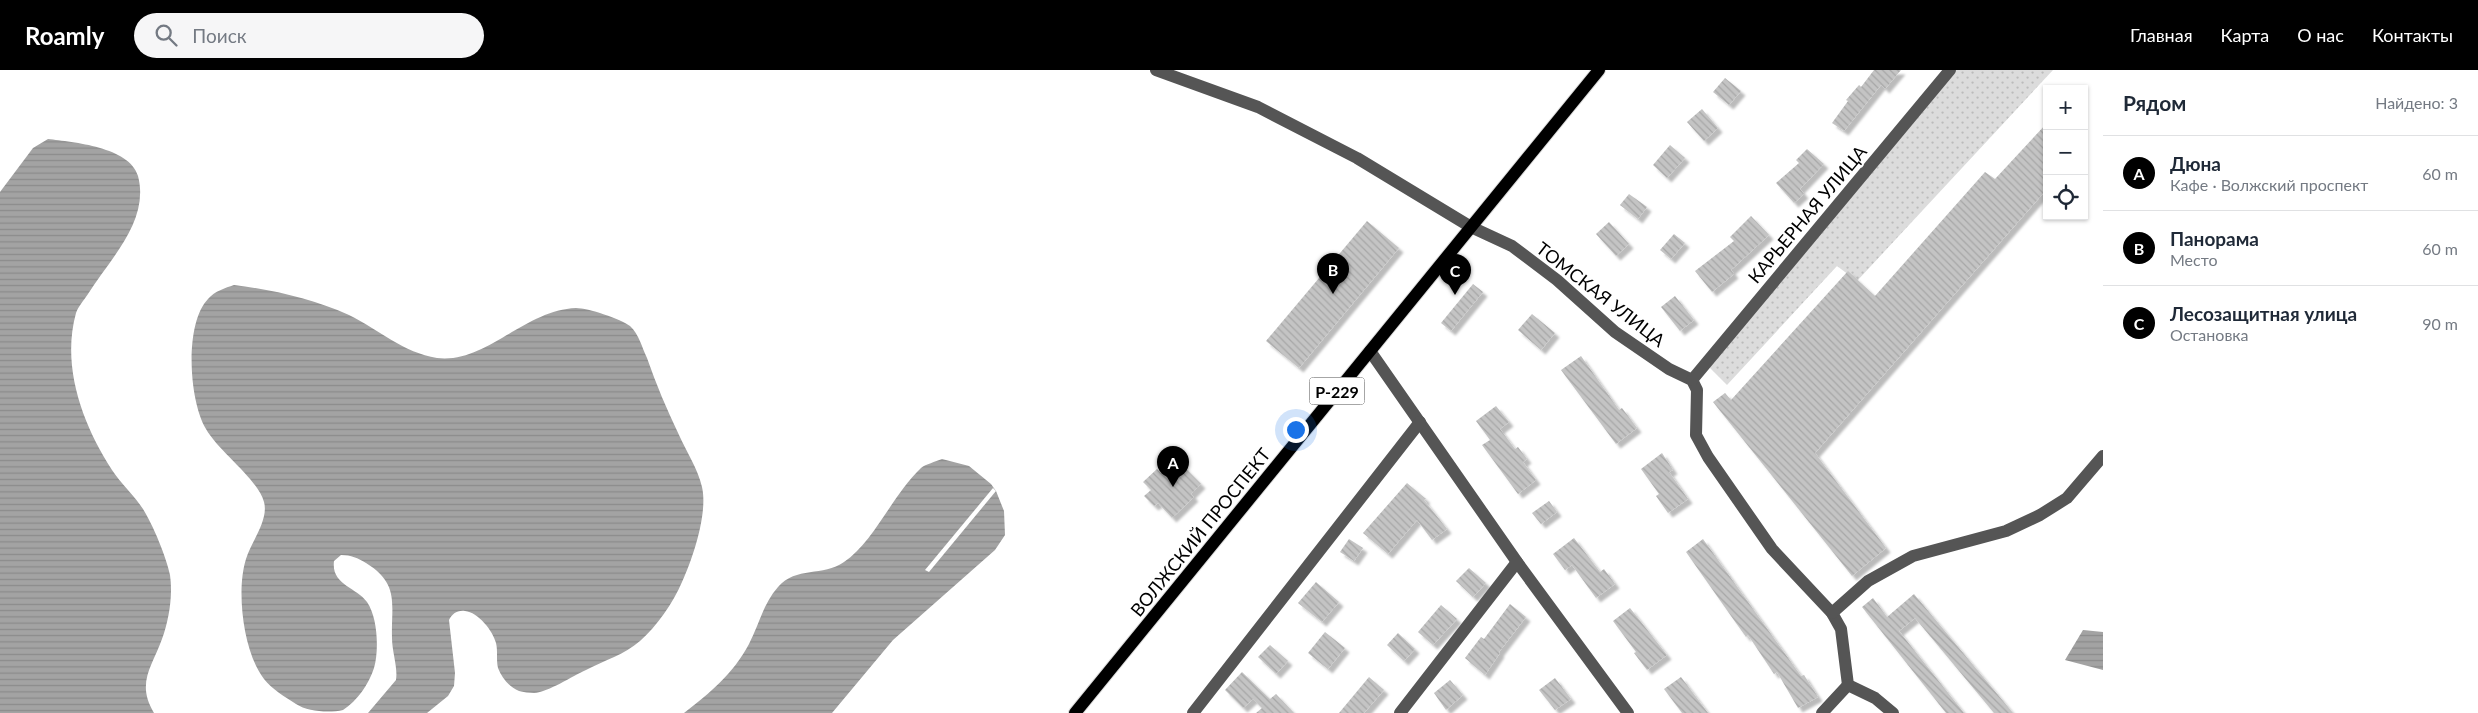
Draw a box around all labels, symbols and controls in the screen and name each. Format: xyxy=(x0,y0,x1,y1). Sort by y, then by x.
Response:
search box xyxy=(134,13,484,58)
text: Roamly xyxy=(25,21,104,50)
icon: search xyxy=(152,21,180,49)
text: Поиск xyxy=(192,24,247,47)
text: Главная xyxy=(2130,24,2193,46)
text: Карта xyxy=(2221,24,2269,46)
text: О нас xyxy=(2297,24,2344,46)
text: Контакты xyxy=(2372,24,2453,46)
map controls xyxy=(2043,85,2088,220)
button: + xyxy=(2043,85,2088,130)
text: Рядом xyxy=(2123,90,2186,115)
text: Найдено: 3 xyxy=(2375,93,2458,112)
button: − xyxy=(2043,130,2088,175)
street label: КАРЬЕРНАЯ УЛИЦА xyxy=(1743,140,1872,287)
text: Дюна xyxy=(2170,152,2221,175)
text: A xyxy=(2133,164,2145,183)
text: 60 m xyxy=(2422,164,2458,183)
button: locate xyxy=(2043,175,2088,220)
text: Кафе · Волжский проспект xyxy=(2170,175,2368,194)
text: Панорама xyxy=(2170,227,2259,250)
street label: ТОМСКАЯ УЛИЦА xyxy=(1532,237,1670,352)
text: B xyxy=(2134,239,2144,258)
text: 60 m xyxy=(2422,239,2458,258)
text: Место xyxy=(2170,250,2218,269)
pin: B xyxy=(1317,253,1349,294)
pin: C xyxy=(1439,254,1471,295)
text: Лесозащитная улица xyxy=(2170,302,2357,325)
text: C xyxy=(2134,314,2144,333)
text: 90 m xyxy=(2422,314,2458,333)
text: Остановка xyxy=(2170,325,2249,344)
road number: Р-229 xyxy=(1310,378,1364,404)
your location xyxy=(1283,417,1309,443)
street label: ВОЛЖСКИЙ ПРОСПЕКТ xyxy=(1125,443,1275,620)
pin: A xyxy=(1157,446,1189,487)

